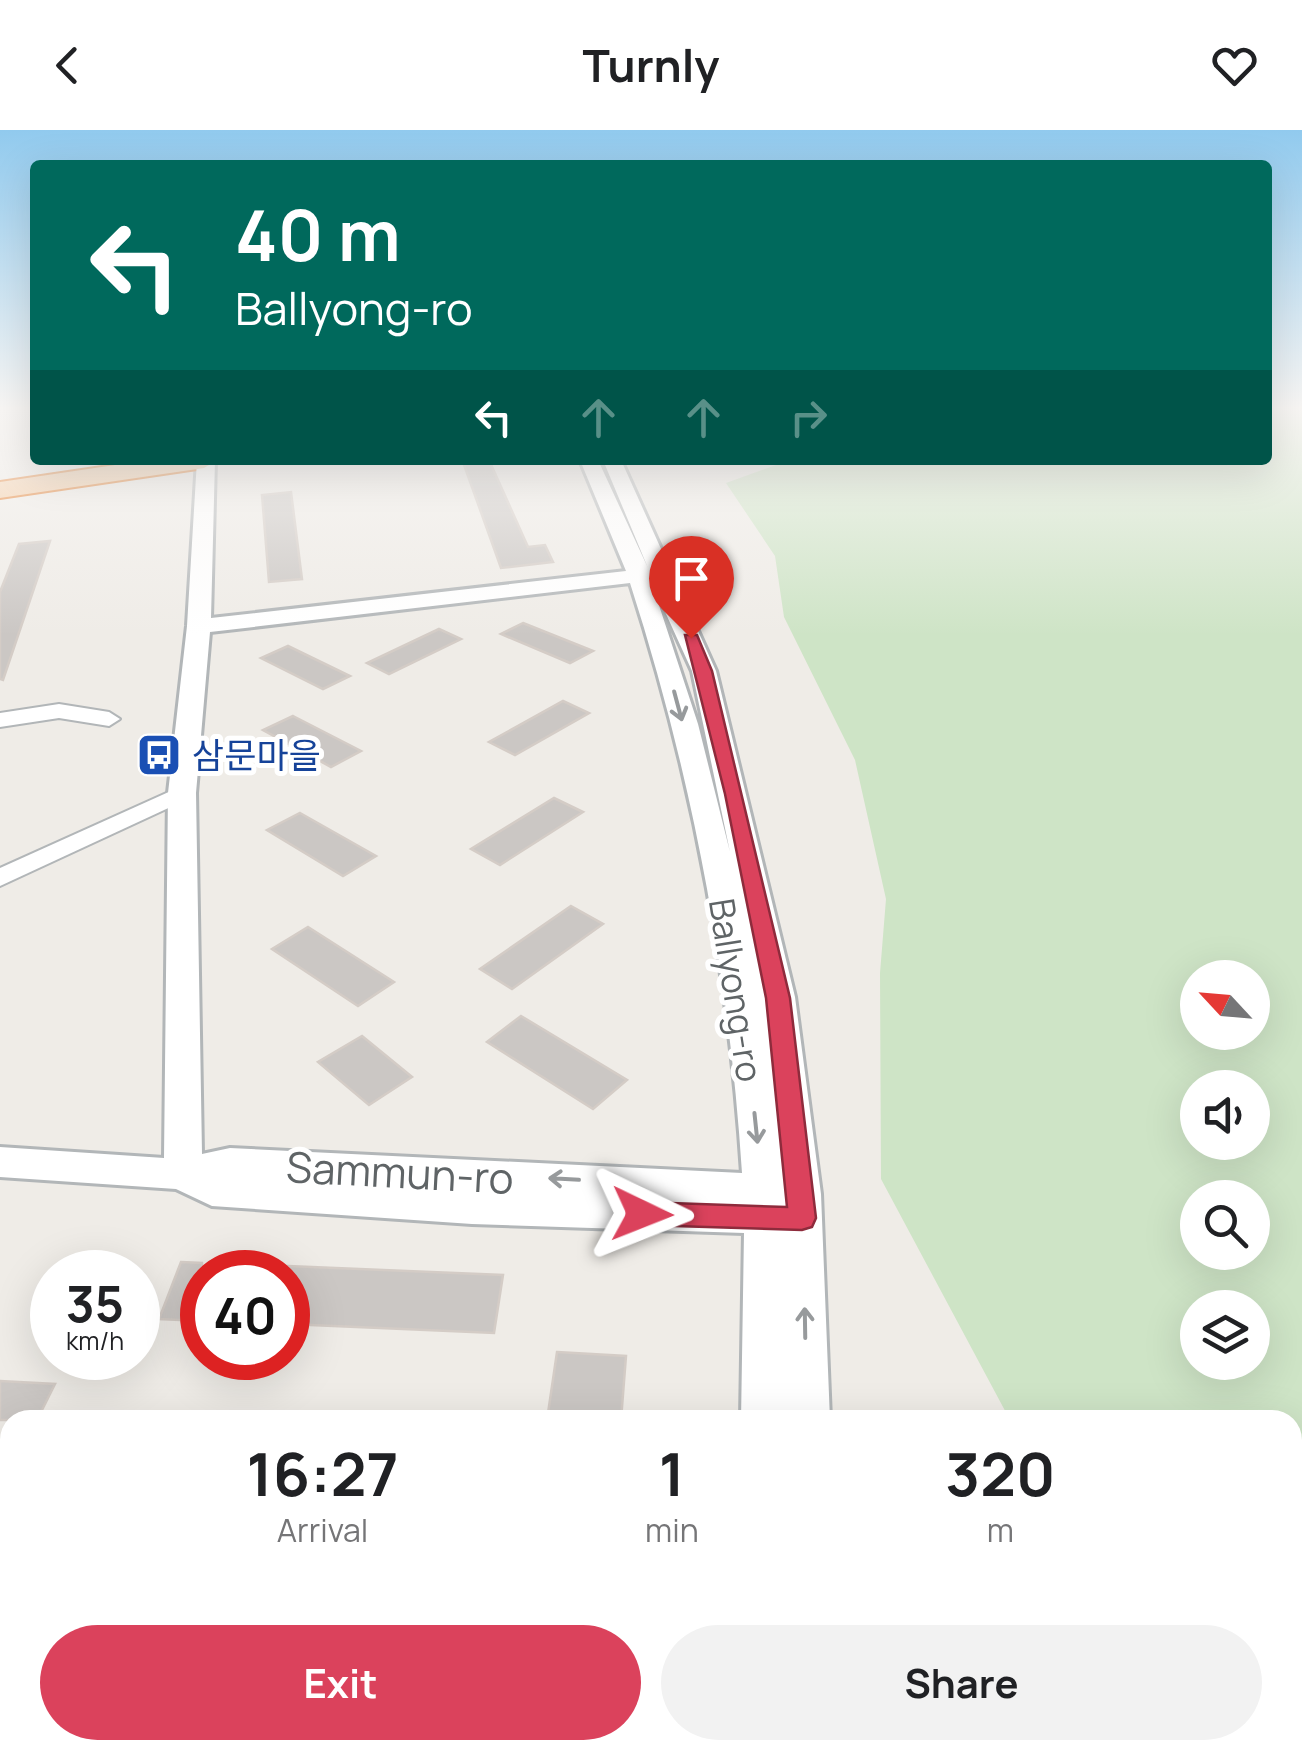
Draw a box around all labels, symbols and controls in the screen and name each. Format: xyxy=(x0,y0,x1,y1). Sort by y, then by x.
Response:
text: Turnly xyxy=(582,34,720,96)
icon: back xyxy=(40,38,95,93)
icon: heart xyxy=(1207,38,1262,93)
text: 40 m xyxy=(235,186,401,282)
icon: left xyxy=(70,200,200,330)
text: Ballyong-ro xyxy=(235,277,473,339)
icon: left xyxy=(466,390,521,445)
icon: ahead xyxy=(571,390,626,445)
icon: ahead xyxy=(676,390,731,445)
icon: right xyxy=(781,390,836,445)
pin xyxy=(649,536,734,639)
icon: arrive xyxy=(664,551,719,606)
one-way arrow xyxy=(669,690,688,721)
place label: 삼문마을 xyxy=(192,731,321,779)
bus stop icon: 삼문마을 xyxy=(136,732,182,778)
street label: Ballyong-ro xyxy=(698,895,774,1085)
north arrow xyxy=(1180,960,1270,1050)
map controls xyxy=(1180,960,1270,1380)
button: sound xyxy=(1180,1070,1270,1160)
one-way arrow xyxy=(747,1112,766,1144)
street label: Sammun-ro xyxy=(285,1137,515,1207)
position arrow xyxy=(590,1162,694,1266)
one-way arrow xyxy=(549,1170,581,1189)
button: search xyxy=(1180,1180,1270,1270)
speed limit sign: 40 xyxy=(180,1250,310,1380)
text: 35 xyxy=(66,1269,124,1337)
button: layers xyxy=(1180,1290,1270,1380)
one-way arrow xyxy=(795,1307,814,1339)
text: km/h xyxy=(66,1323,124,1358)
text: 16:27 xyxy=(247,1432,398,1514)
text: 1 xyxy=(659,1432,685,1514)
text: 320 xyxy=(945,1432,1055,1514)
text: Arrival xyxy=(277,1508,368,1552)
text: min xyxy=(645,1508,699,1552)
text: m xyxy=(987,1508,1014,1552)
button: Exit xyxy=(40,1625,641,1740)
button: Share xyxy=(661,1625,1262,1740)

